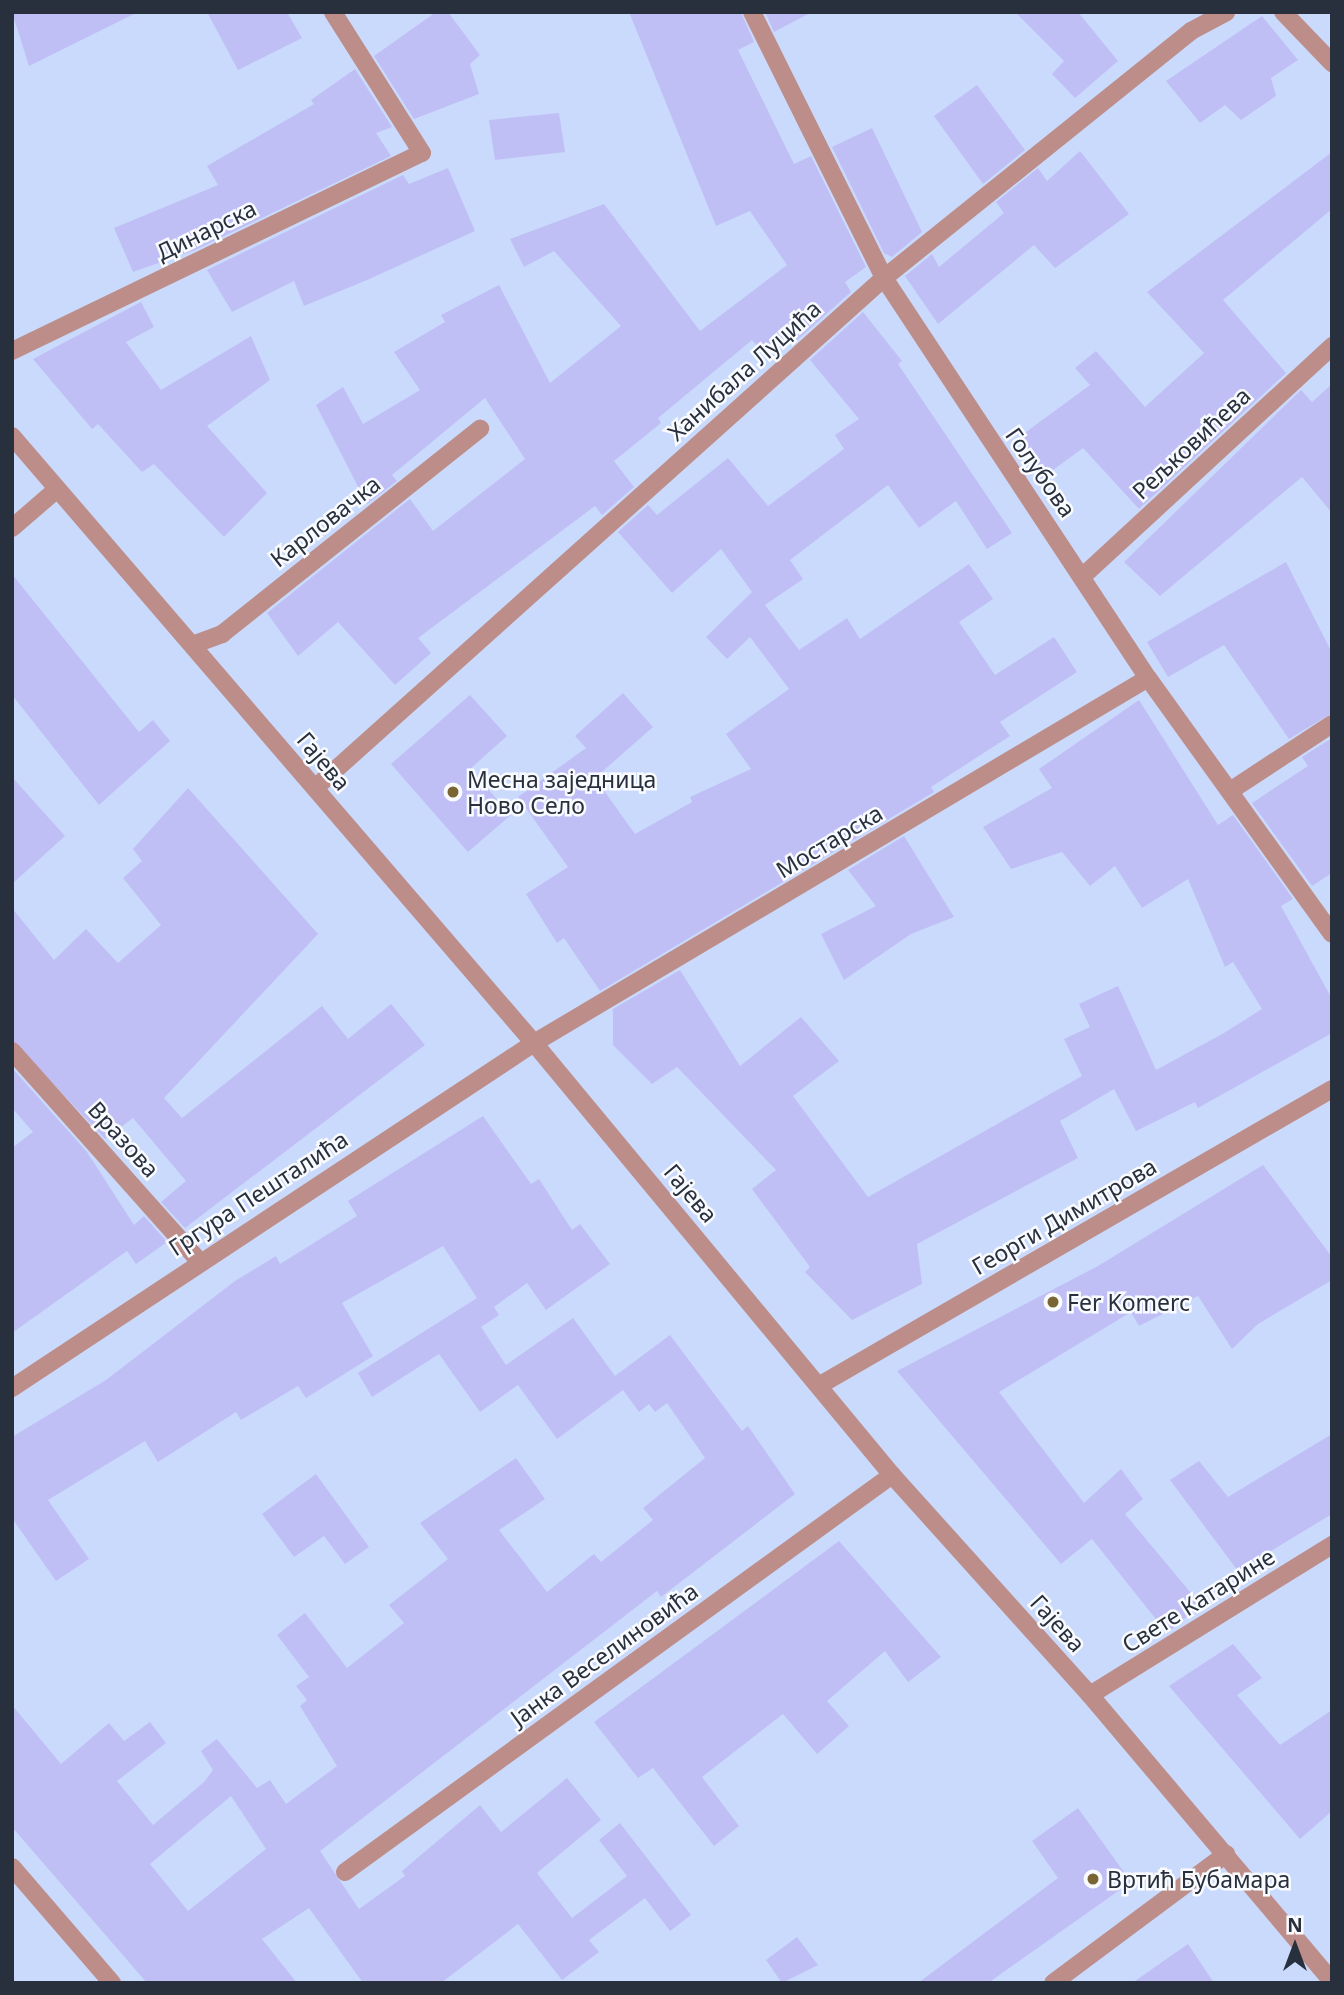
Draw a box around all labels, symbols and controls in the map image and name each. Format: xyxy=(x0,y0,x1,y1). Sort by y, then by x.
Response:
street label: Динарска xyxy=(151,194,261,266)
street label: Ханибала Луцића xyxy=(662,294,826,446)
street label: Рељковићева xyxy=(1126,381,1256,505)
street label: Голубова xyxy=(1000,422,1082,522)
street label: Карловачка xyxy=(265,470,385,572)
street label: Гајева xyxy=(292,726,356,796)
place label: Месна заједница Ново Село xyxy=(467,765,656,819)
marker: Месна заједница Ново Село xyxy=(445,784,461,800)
street label: Мостарска xyxy=(771,798,887,884)
street label: Вразова xyxy=(83,1095,165,1183)
street label: Гргура Пешталића xyxy=(163,1125,353,1261)
street label: Георги Димитрова xyxy=(967,1152,1161,1280)
street label: Гајева xyxy=(659,1158,723,1228)
place label: Fer Komerc xyxy=(1067,1288,1190,1316)
marker: Fer Komerc xyxy=(1045,1294,1061,1310)
street label: Свете Катарине xyxy=(1117,1542,1279,1658)
street label: Јанка Веселиновића xyxy=(505,1577,703,1731)
street label: Гајева xyxy=(1025,1589,1091,1657)
place label: Вртић Бубамара xyxy=(1107,1865,1290,1893)
marker: Вртић Бубамара xyxy=(1085,1871,1101,1887)
north arrow xyxy=(1260,1911,1330,1981)
text: N xyxy=(1287,1912,1303,1938)

